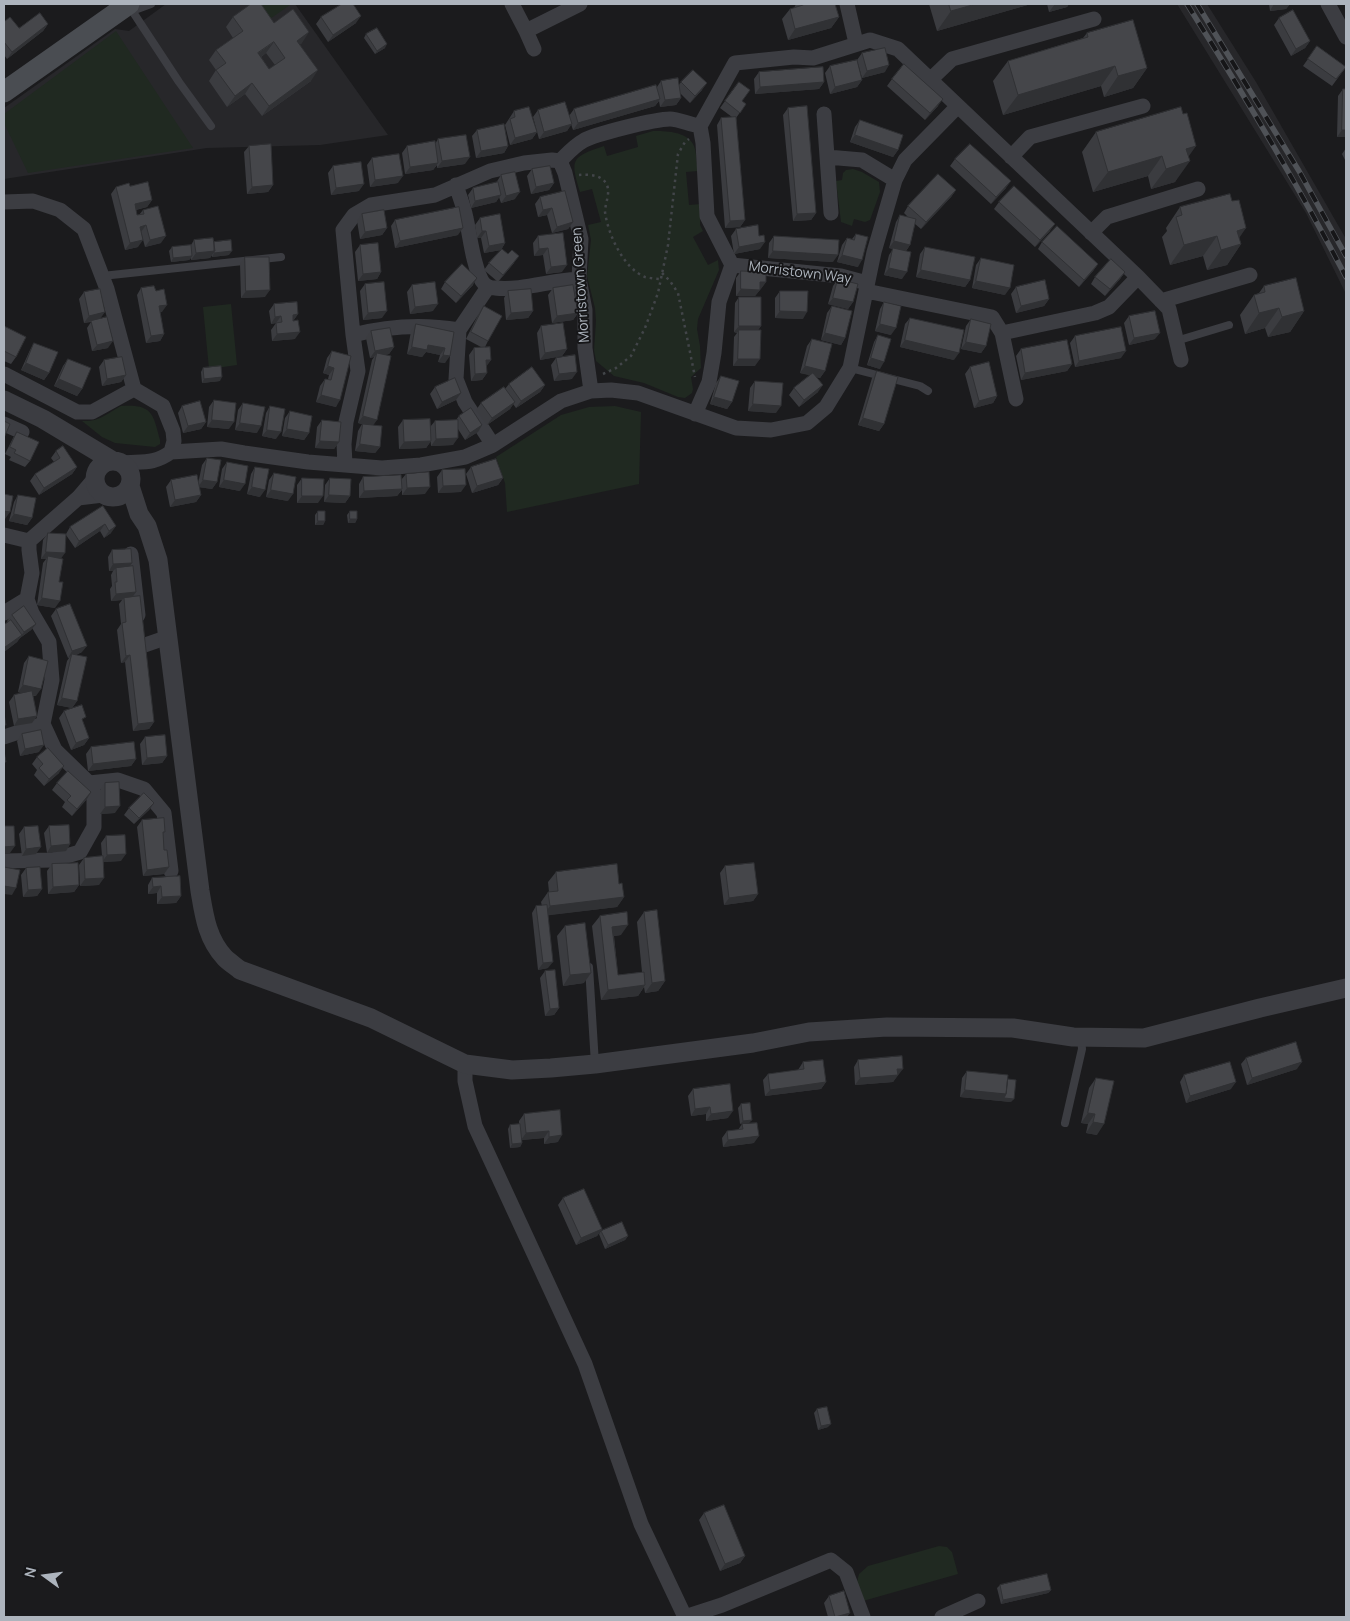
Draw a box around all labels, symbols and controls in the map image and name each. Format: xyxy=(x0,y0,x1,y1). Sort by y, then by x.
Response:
street label: Morristown Green xyxy=(569,227,593,343)
street label: Morristown Way xyxy=(748,258,852,288)
north arrow xyxy=(20,1551,70,1601)
text: N xyxy=(20,1565,40,1579)

